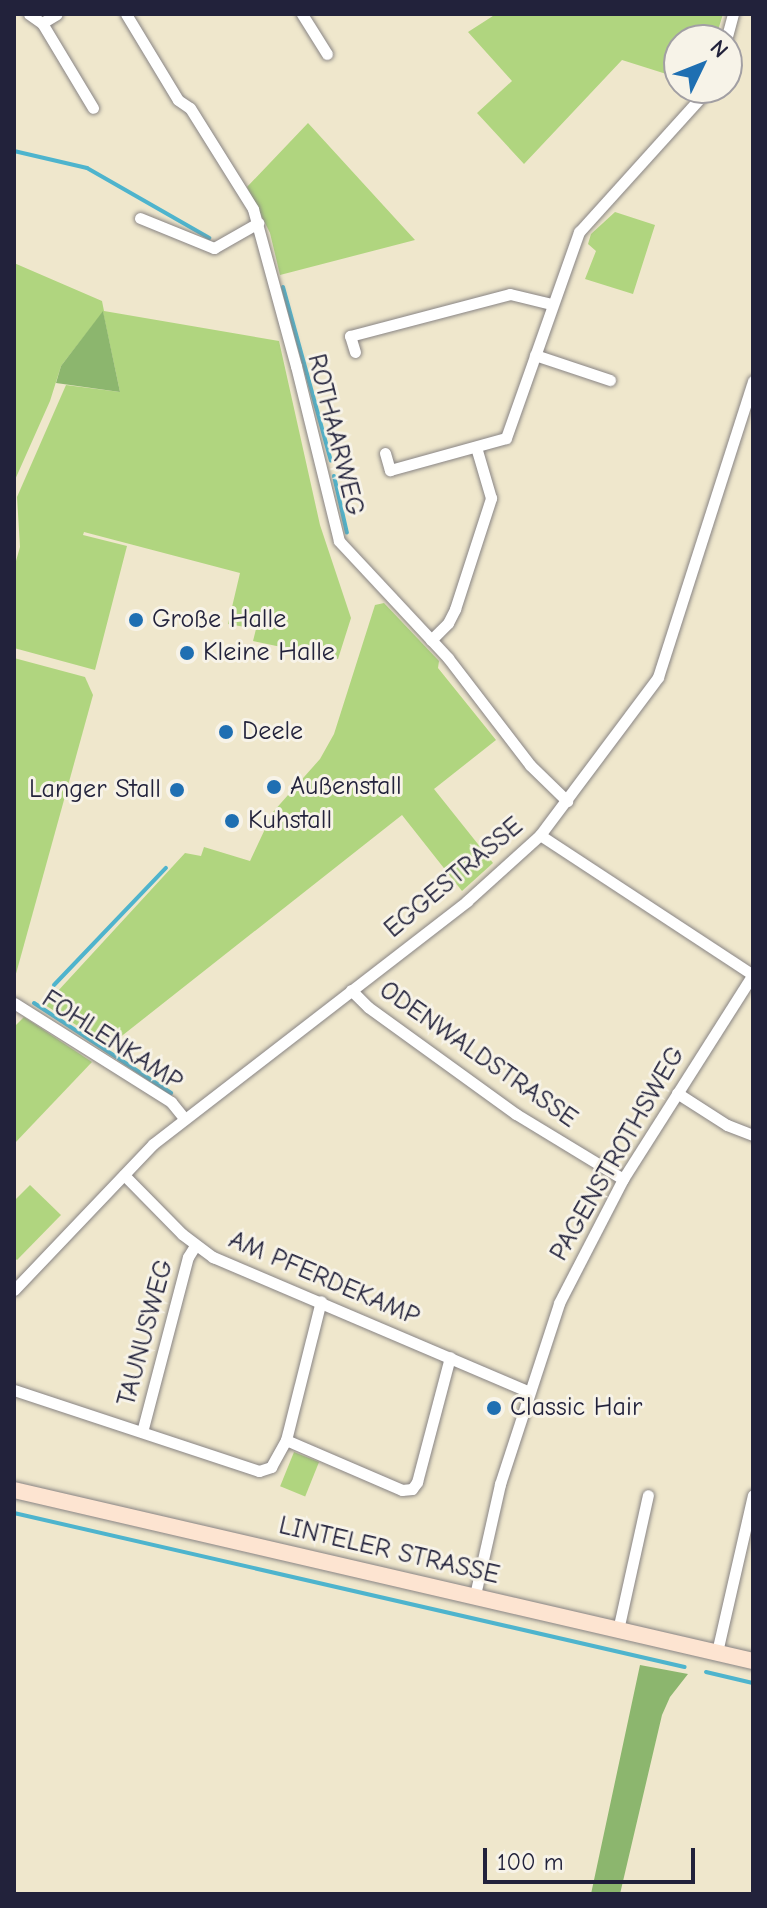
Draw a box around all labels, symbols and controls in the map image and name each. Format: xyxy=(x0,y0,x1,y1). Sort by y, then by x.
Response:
north arrow xyxy=(663,24,743,104)
text: N xyxy=(705,35,733,63)
street label: ROTHAARWEG xyxy=(300,351,370,519)
place label: Große Halle xyxy=(152,604,286,636)
marker: Große Halle xyxy=(127,611,145,629)
place label: Kleine Halle xyxy=(203,637,335,669)
marker: Kleine Halle xyxy=(178,644,196,662)
place label: Deele xyxy=(242,716,303,748)
marker: Deele xyxy=(217,723,235,741)
place label: Außenstall xyxy=(290,771,402,803)
place label: Langer Stall xyxy=(29,774,161,806)
marker: Außenstall xyxy=(265,778,283,796)
marker: Langer Stall xyxy=(168,781,186,799)
place label: Kuhstall xyxy=(248,805,332,837)
street label: EGGESTRASSE xyxy=(378,811,530,945)
marker: Kuhstall xyxy=(223,812,241,830)
street label: ODENWALDSTRASSE xyxy=(373,975,583,1135)
street label: FOHLENKAMP xyxy=(36,984,188,1098)
street label: PAGENSTROTHSWEG xyxy=(544,1041,692,1267)
street label: AM PFERDEKAMP xyxy=(224,1225,424,1333)
street label: TAUNUSWEG xyxy=(111,1256,181,1410)
place label: Classic Hair xyxy=(510,1392,642,1424)
marker: Classic Hair xyxy=(485,1399,503,1417)
street label: LINTELER STRASSE xyxy=(276,1510,502,1592)
scale bar xyxy=(487,1832,699,1882)
text: 100 m xyxy=(497,1848,564,1876)

